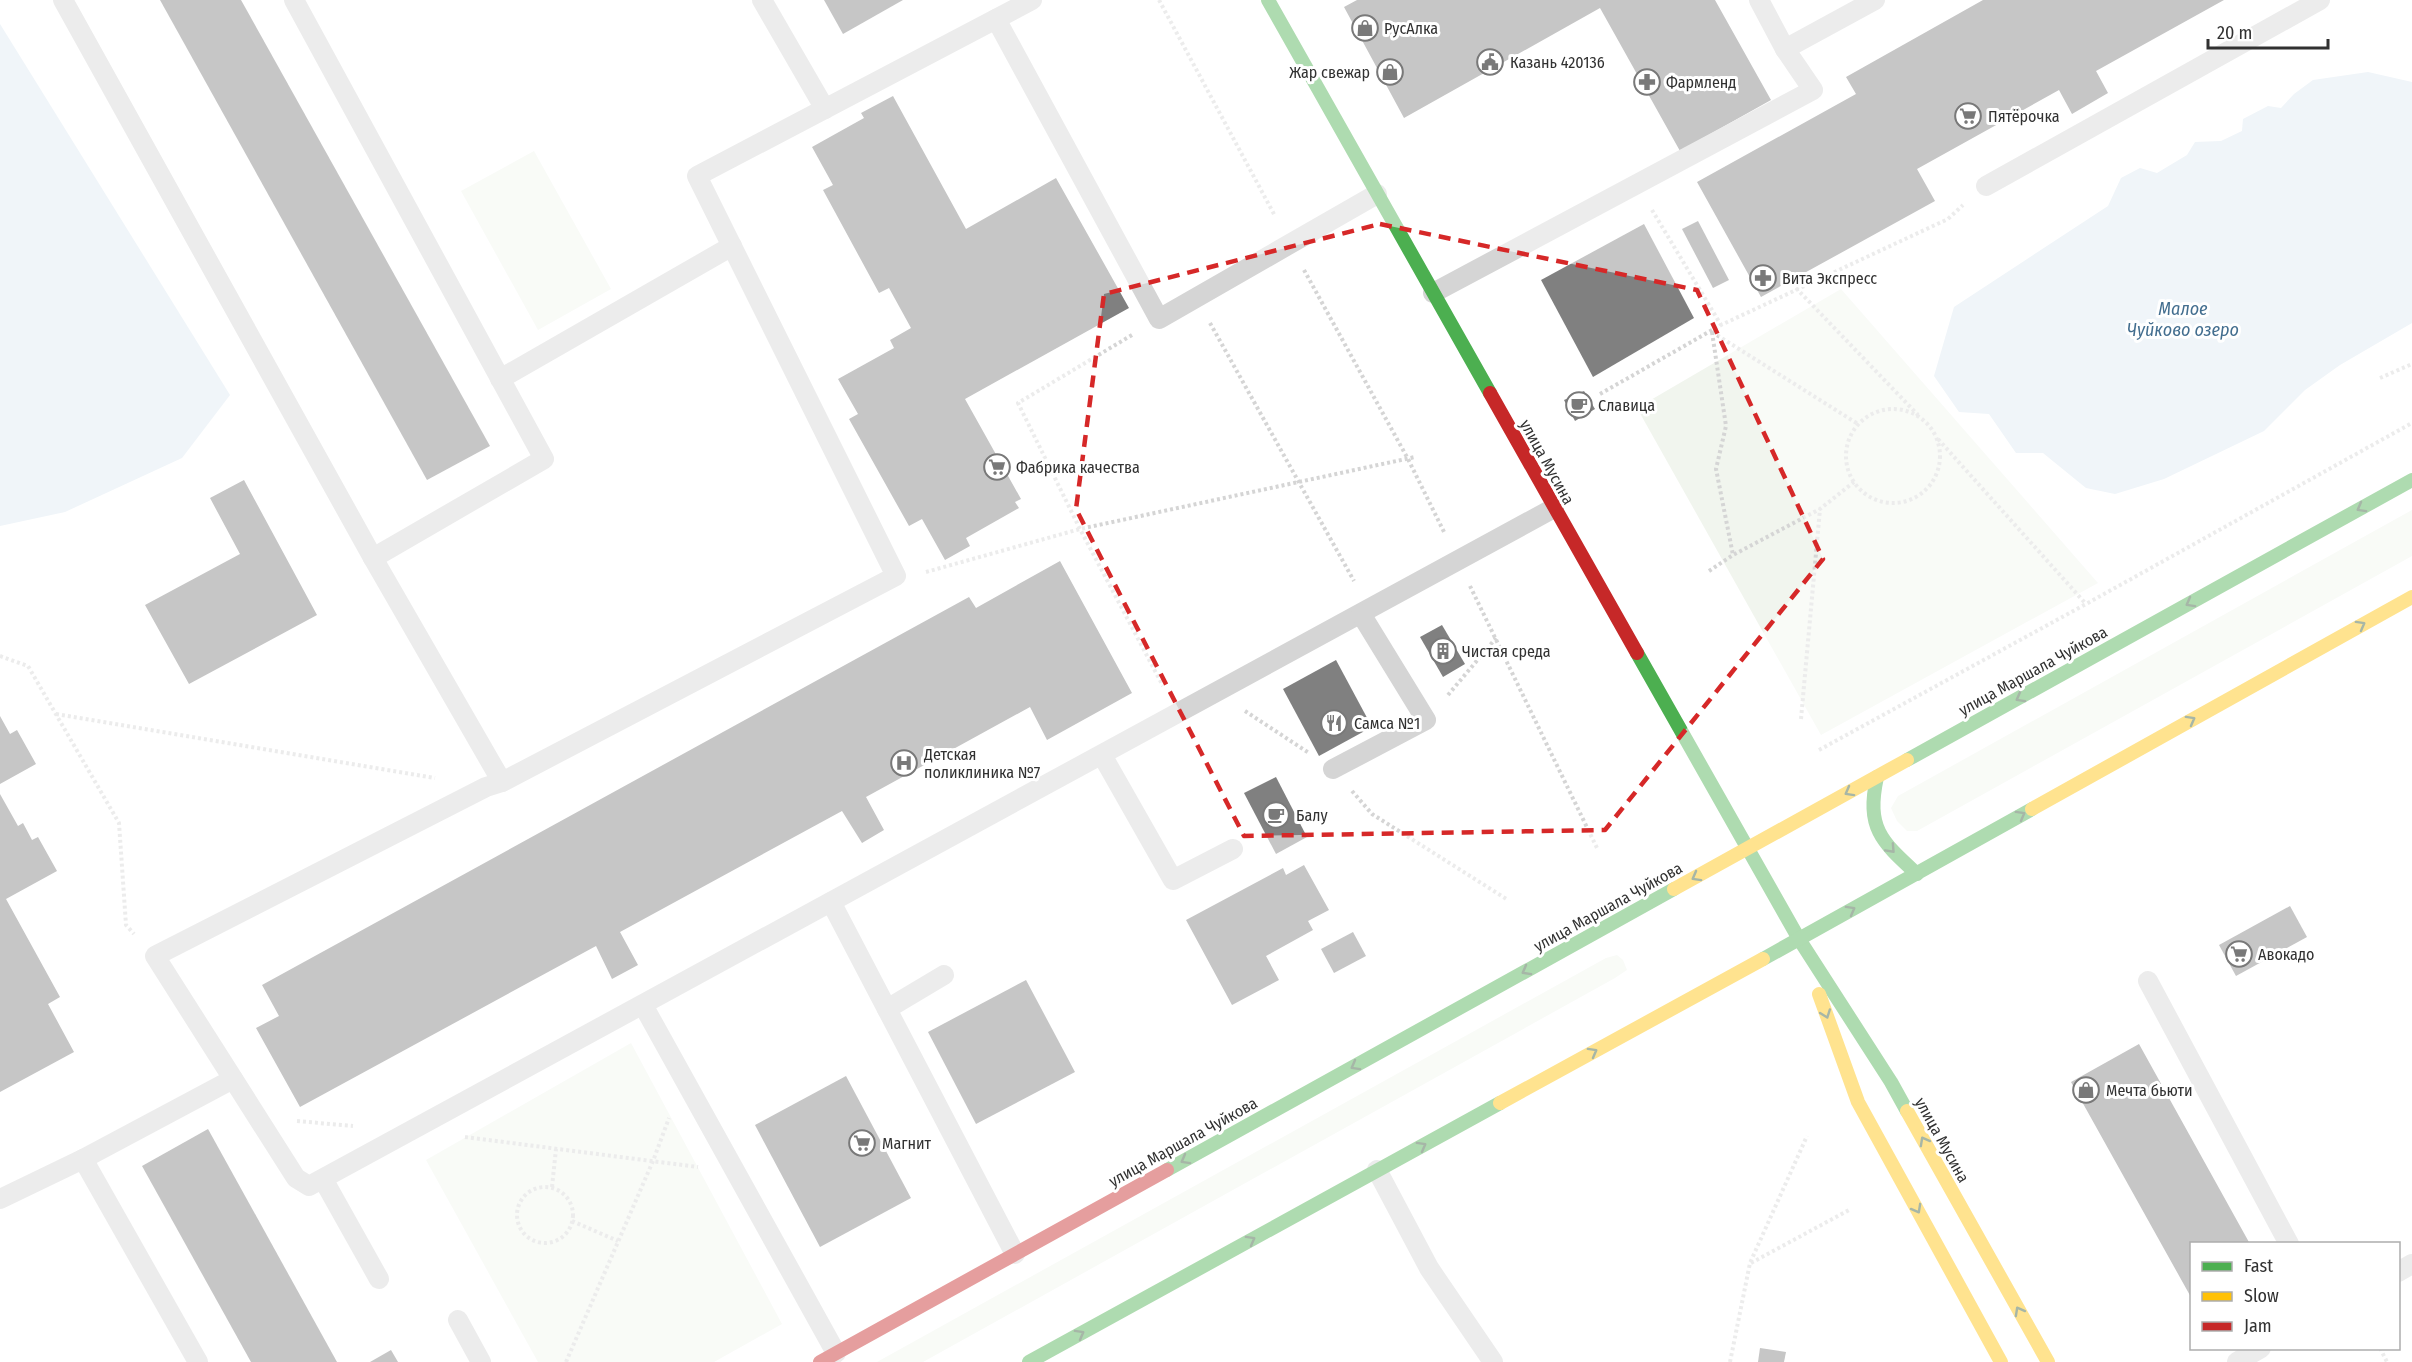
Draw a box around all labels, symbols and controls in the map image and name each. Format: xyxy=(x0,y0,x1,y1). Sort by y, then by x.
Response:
scale bar xyxy=(2208,12,2328,50)
shop icon: РусАлка xyxy=(1350,13,1380,43)
place label: РусАлка xyxy=(1384,19,1438,38)
text: 20 m xyxy=(2217,22,2252,44)
public building icon: Казань 420136 xyxy=(1475,47,1505,77)
place label: Казань 420136 xyxy=(1510,53,1605,72)
shop icon: Жар свежар xyxy=(1375,57,1405,87)
place label: Жар свежар xyxy=(1289,63,1370,82)
pharmacy icon: Фармленд xyxy=(1632,67,1662,97)
place label: Фармленд xyxy=(1666,73,1736,92)
supermarket icon: Пятёрочка xyxy=(1953,101,1983,131)
place label: Пятёрочка xyxy=(1988,107,2060,126)
pharmacy icon: Вита Экспресс xyxy=(1748,263,1778,293)
place label: Вита Экспресс xyxy=(1782,269,1877,288)
water label: Малое Чуйково озеро xyxy=(2127,298,2239,341)
cafe icon: Славица xyxy=(1564,390,1594,420)
place label: Славица xyxy=(1598,396,1655,415)
street label: улица Мусина xyxy=(1516,416,1578,508)
supermarket icon: Фабрика качества xyxy=(982,452,1012,482)
place label: Фабрика качества xyxy=(1016,458,1140,477)
one-way arrow xyxy=(2357,501,2367,512)
one-way arrow xyxy=(2186,596,2197,607)
one-way arrow xyxy=(2355,621,2366,633)
street label: улица Маршала Чуйкова xyxy=(1956,622,2111,720)
building icon: Чистая среда xyxy=(1428,636,1458,666)
place label: Чистая среда xyxy=(1462,642,1551,661)
one-way arrow xyxy=(2016,691,2026,702)
restaurant icon: Самса №1 xyxy=(1319,708,1349,738)
place label: Самса №1 xyxy=(1354,714,1420,733)
one-way arrow xyxy=(2185,716,2195,727)
place label: Детская поликлиника №7 xyxy=(923,745,1041,782)
hospital icon: Детская поликлиника №7 xyxy=(889,748,919,778)
one-way arrow xyxy=(1845,785,1855,796)
cafe icon: Балу xyxy=(1261,800,1291,830)
place label: Балу xyxy=(1296,806,1328,825)
one-way arrow xyxy=(2015,811,2025,823)
one-way arrow xyxy=(1884,842,1895,852)
street label: улица Маршала Чуйкова xyxy=(1531,858,1686,956)
one-way arrow xyxy=(1692,870,1703,881)
one-way arrow xyxy=(1844,906,1855,917)
supermarket icon: Авокадо xyxy=(2224,939,2254,969)
place label: Авокадо xyxy=(2258,945,2314,964)
one-way arrow xyxy=(1522,964,1532,975)
one-way arrow xyxy=(1819,1008,1832,1018)
one-way arrow xyxy=(1587,1048,1597,1059)
one-way arrow xyxy=(1351,1059,1362,1070)
shop icon: Мечта бьюти xyxy=(2071,1075,2101,1105)
place label: Мечта бьюти xyxy=(2106,1081,2193,1100)
street label: улица Маршала Чуйкова xyxy=(1106,1093,1261,1191)
street label: улица Мусина xyxy=(1911,1094,1973,1186)
supermarket icon: Магнит xyxy=(847,1128,877,1158)
place label: Магнит xyxy=(882,1134,932,1153)
one-way arrow xyxy=(1919,1137,1931,1147)
one-way arrow xyxy=(1416,1142,1426,1153)
one-way arrow xyxy=(1181,1153,1191,1164)
one-way arrow xyxy=(1910,1203,1921,1213)
one-way arrow xyxy=(1245,1236,1255,1247)
legend xyxy=(2190,1242,2400,1350)
text: Fast xyxy=(2244,1255,2273,1277)
text: Slow xyxy=(2244,1285,2279,1307)
one-way arrow xyxy=(2015,1307,2026,1317)
text: Jam xyxy=(2244,1315,2272,1337)
one-way arrow xyxy=(1074,1330,1084,1341)

